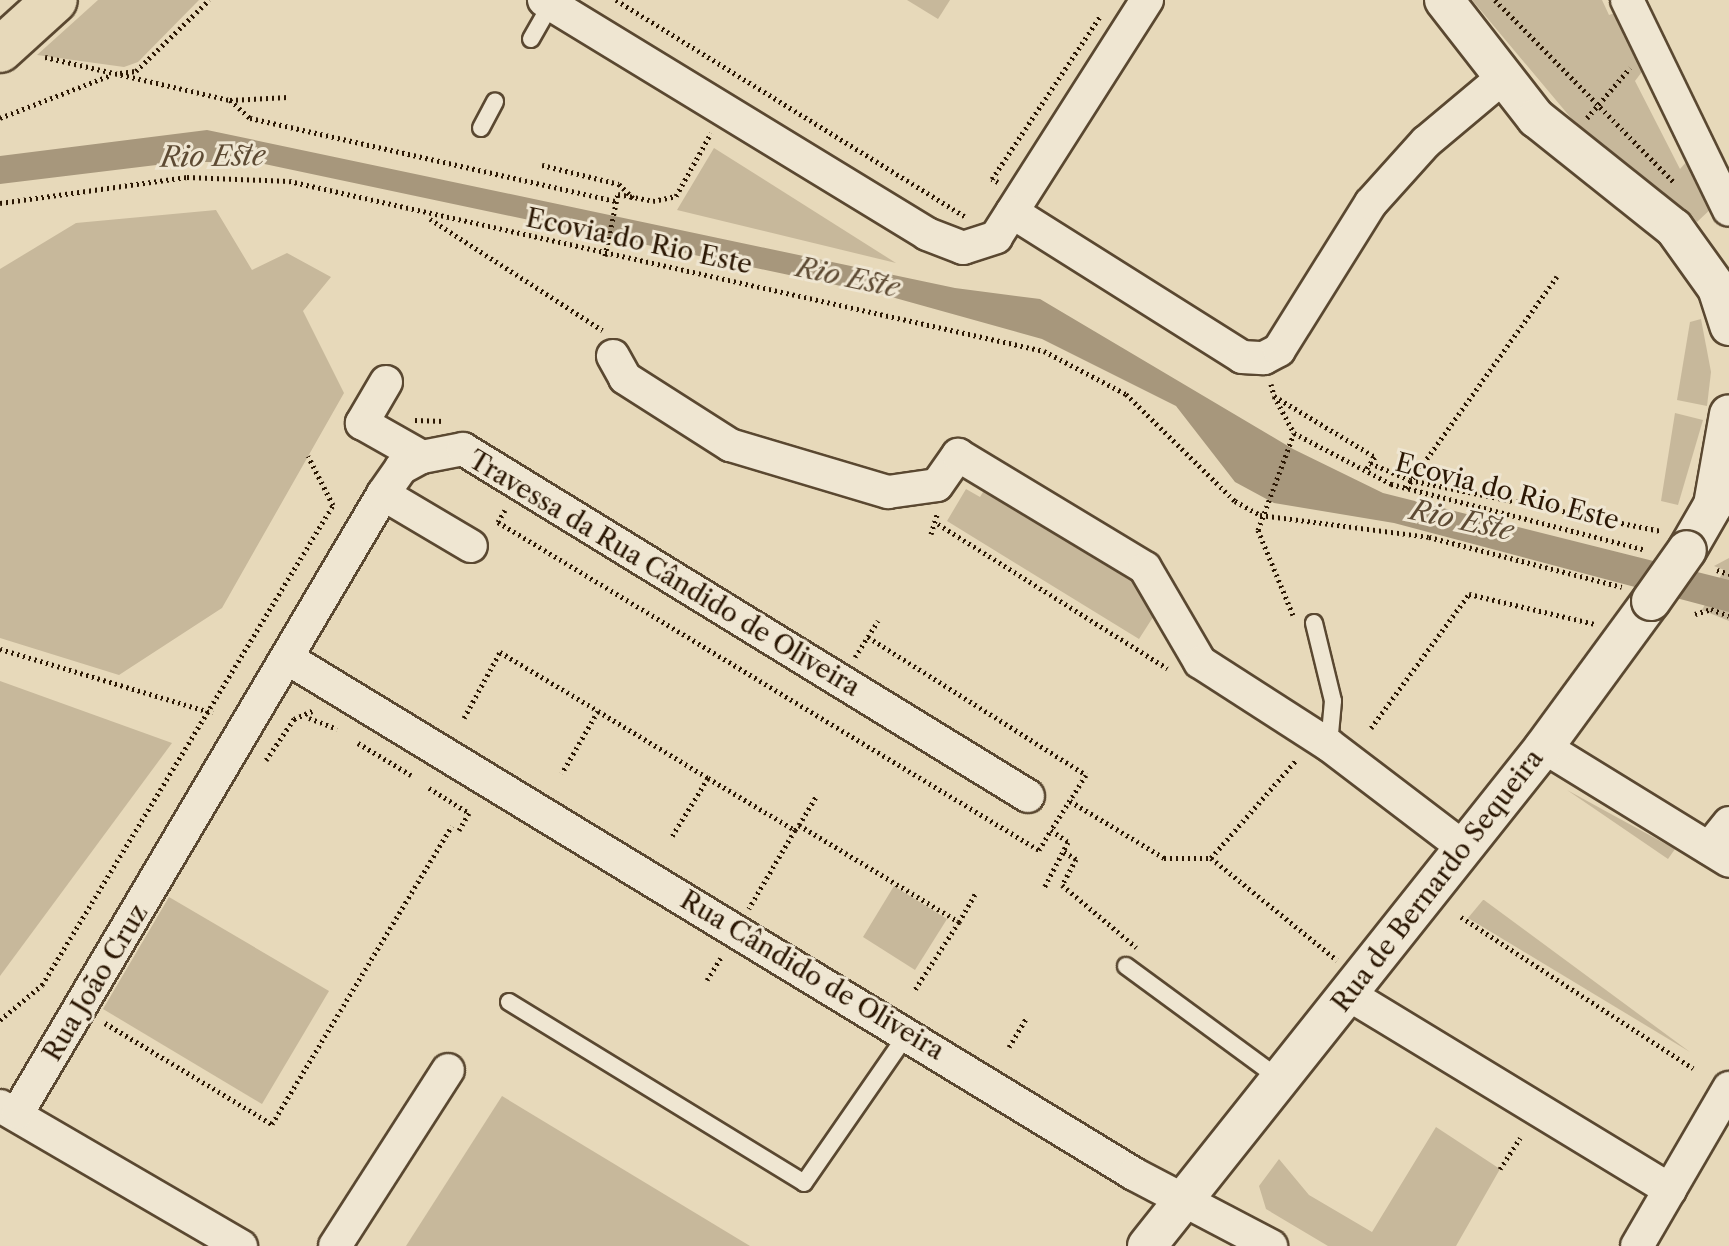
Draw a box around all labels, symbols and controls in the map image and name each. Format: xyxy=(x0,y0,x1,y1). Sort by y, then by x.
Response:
water label: Rio Este xyxy=(160,138,266,174)
street label: Ecovia do Rio Este xyxy=(523,203,755,281)
water label: Rio Este xyxy=(793,250,903,304)
street label: Travessa da Rua Cândido de Oliveira xyxy=(462,444,866,704)
street label: Ecovia do Rio Este xyxy=(1392,447,1622,537)
water label: Rio Este xyxy=(1407,493,1517,547)
street label: Rua de Bernardo Sequeira xyxy=(1326,743,1550,1019)
street label: Rua Cândido de Oliveira xyxy=(674,885,950,1067)
street label: Rua João Cruz xyxy=(37,899,155,1067)

